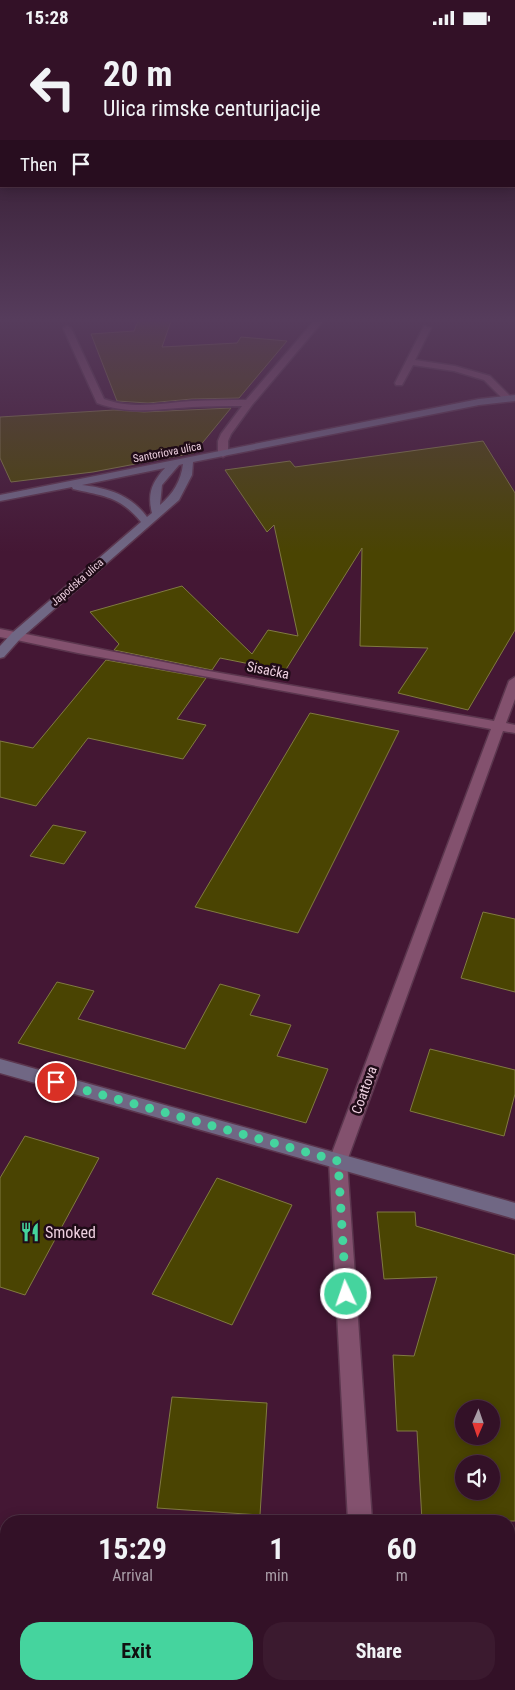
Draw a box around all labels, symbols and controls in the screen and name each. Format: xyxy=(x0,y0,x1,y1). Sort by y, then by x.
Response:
text: 15:28 xyxy=(25,6,69,29)
text: 20 m xyxy=(103,54,172,95)
icon: left xyxy=(20,55,85,120)
text: Ulica rimske centurijacije xyxy=(103,96,321,121)
icon: arrive xyxy=(67,150,95,178)
text: Then xyxy=(20,153,57,176)
street label: Santoriova ulica xyxy=(132,439,202,465)
street label: Japodska ulica xyxy=(48,556,106,609)
street label: Sisačka xyxy=(245,658,291,682)
pin xyxy=(35,1061,77,1103)
street label: Coattova xyxy=(348,1064,380,1116)
icon: arrive xyxy=(42,1068,70,1096)
restaurant icon: Smoked xyxy=(19,1221,41,1243)
place label: Smoked xyxy=(45,1223,96,1242)
position arrow xyxy=(319,1267,371,1319)
north arrow xyxy=(455,1400,500,1445)
map controls xyxy=(455,1400,500,1500)
button: sound xyxy=(455,1455,500,1500)
text: 15:29 xyxy=(98,1531,167,1566)
text: 1 xyxy=(269,1531,284,1566)
text: 60 xyxy=(387,1531,417,1566)
text: Arrival xyxy=(112,1566,153,1585)
text: min xyxy=(265,1566,288,1585)
text: m xyxy=(396,1566,408,1585)
button: Exit xyxy=(20,1622,253,1680)
button: Share xyxy=(263,1622,495,1680)

